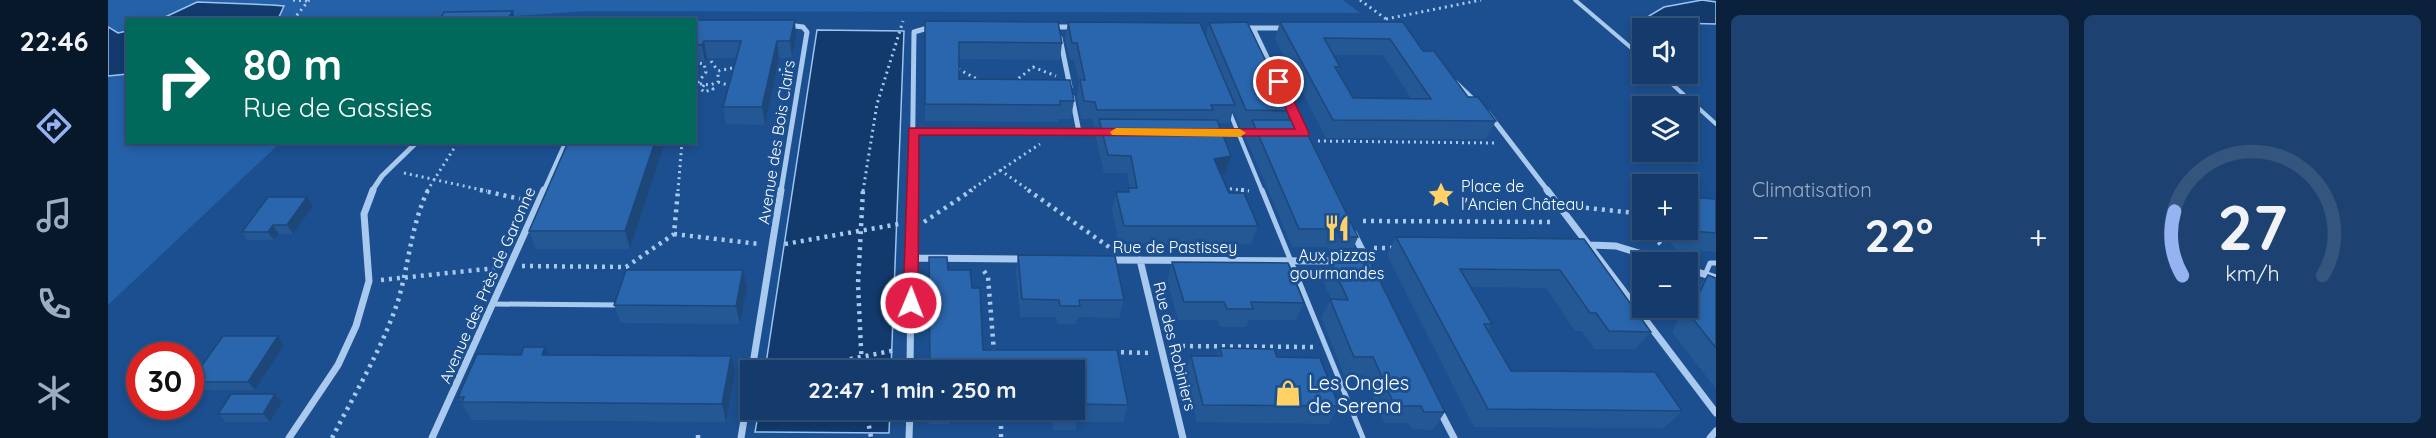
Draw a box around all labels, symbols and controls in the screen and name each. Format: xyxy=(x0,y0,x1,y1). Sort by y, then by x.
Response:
map controls xyxy=(1632,18,1698,318)
button: sound xyxy=(1632,18,1698,84)
text: 22:46 xyxy=(20,24,88,58)
text: 80 m xyxy=(243,38,342,91)
icon: right xyxy=(144,42,222,120)
pin xyxy=(1253,56,1304,107)
street label: Avenue des Bois Clairs xyxy=(753,58,799,226)
icon: arrive xyxy=(1262,65,1295,98)
text: Rue de Gassies xyxy=(243,90,432,124)
button: layers xyxy=(1632,96,1698,162)
icon: directions xyxy=(33,105,75,147)
button: + xyxy=(1632,174,1698,240)
place label: Place de l'Ancien Château xyxy=(1461,176,1584,214)
text: Climatisation xyxy=(1752,177,1872,202)
place icon: Place de l'Ancien Château xyxy=(1426,180,1456,210)
street label: Avenue des Près de Garonne xyxy=(435,184,539,386)
text: 27 xyxy=(2217,188,2287,266)
icon: music xyxy=(33,194,75,236)
text: 22° xyxy=(1865,207,1933,263)
restaurant icon: Aux pizzas gourmandes xyxy=(1322,213,1352,243)
text: − xyxy=(1752,216,1769,257)
text: + xyxy=(2029,216,2048,257)
street label: Rue de Pastissey xyxy=(1113,237,1237,257)
place label: Aux pizzas gourmandes xyxy=(1290,245,1384,283)
button: − xyxy=(1632,252,1698,318)
text: km/h xyxy=(2225,260,2279,286)
position arrow xyxy=(879,271,943,335)
street label: Rue des Robiniers xyxy=(1149,279,1201,413)
icon: phone xyxy=(33,283,75,325)
speed limit sign: 30 xyxy=(126,342,204,420)
place label: Les Ongles de Serena xyxy=(1308,370,1409,418)
icon: climate xyxy=(33,372,75,414)
text: 22:47 · 1 min · 250 m xyxy=(808,376,1017,404)
shop icon: Les Ongles de Serena xyxy=(1273,378,1303,408)

